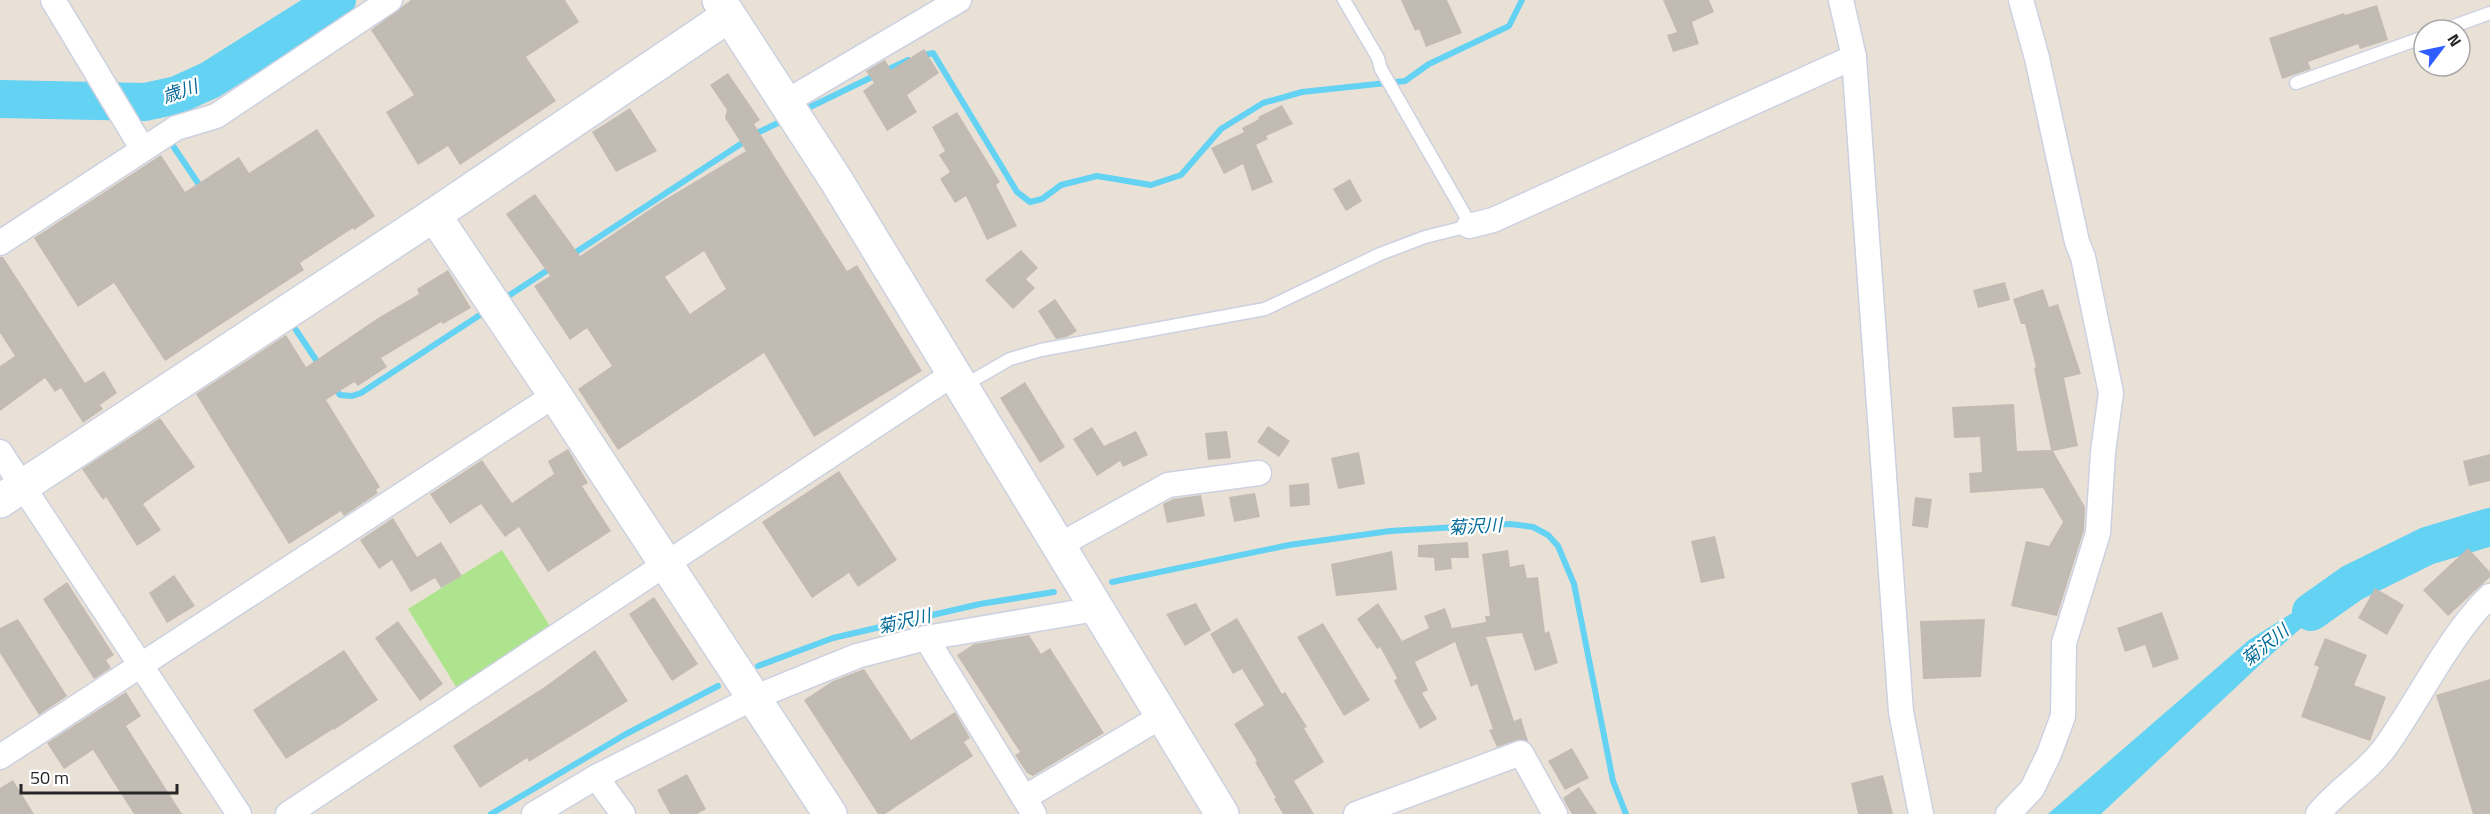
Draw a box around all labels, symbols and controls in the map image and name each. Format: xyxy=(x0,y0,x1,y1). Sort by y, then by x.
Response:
north arrow xyxy=(2412,18,2472,78)
text: N xyxy=(2442,29,2468,51)
water label: 歳川 xyxy=(159,72,203,110)
water label: 菊沢川 xyxy=(1447,511,1505,541)
water label: 菊沢川 xyxy=(875,601,935,640)
water label: 菊沢川 xyxy=(2236,616,2296,672)
scale bar xyxy=(21,757,177,795)
text: 50 m xyxy=(30,764,69,791)

